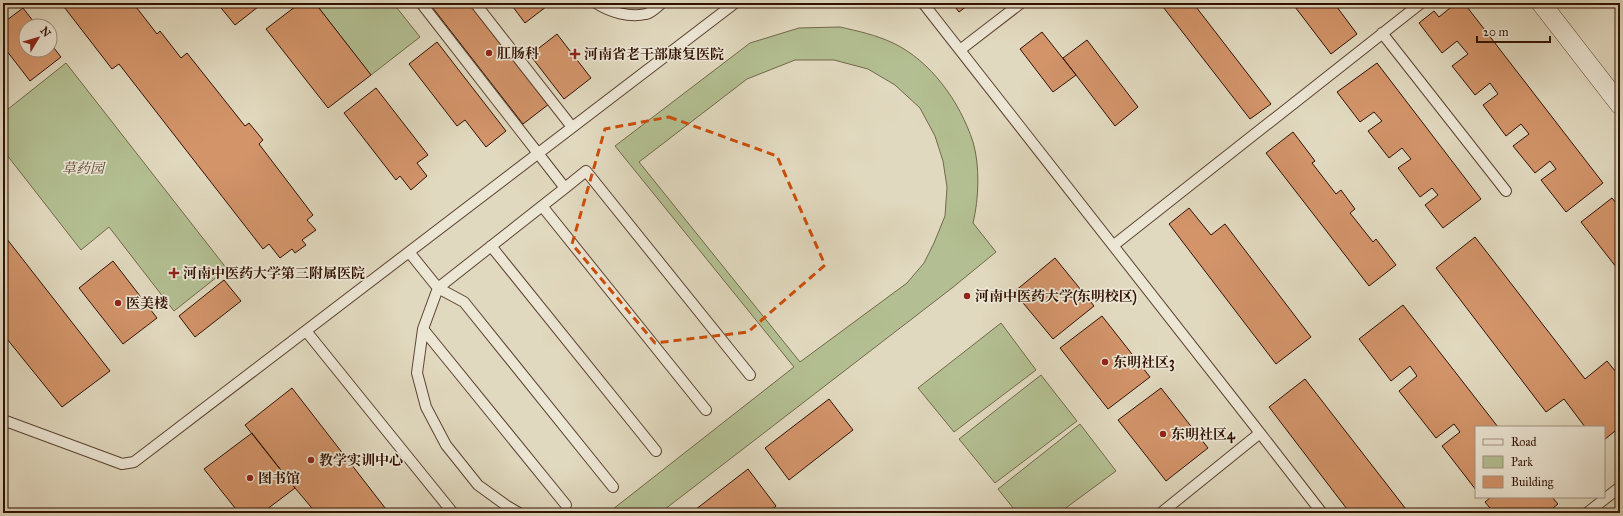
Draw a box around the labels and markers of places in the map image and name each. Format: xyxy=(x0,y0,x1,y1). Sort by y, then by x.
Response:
place label: 肛肠科 xyxy=(497,45,540,62)
place label: 河南省老干部康复医院 xyxy=(584,46,724,63)
marker: 肛肠科 xyxy=(484,48,494,58)
marker: 河南省老干部康复医院 xyxy=(569,48,581,60)
place label: 河南中医药大学第三附属医院 xyxy=(183,265,365,282)
marker: 河南中医药大学第三附属医院 xyxy=(168,267,180,279)
place label: 河南中医药大学(东明校区) xyxy=(975,288,1137,306)
marker: 河南中医药大学(东明校区) xyxy=(962,291,972,301)
place label: 医美楼 xyxy=(126,295,168,312)
marker: 医美楼 xyxy=(113,298,123,308)
place label: 东明社区3 xyxy=(1113,354,1175,372)
marker: 东明社区3 xyxy=(1100,357,1110,367)
place label: 东明社区4 xyxy=(1171,426,1236,444)
marker: 东明社区4 xyxy=(1158,429,1168,439)
place label: 教学实训中心 xyxy=(319,452,403,469)
marker: 教学实训中心 xyxy=(306,455,316,465)
place label: 图书馆 xyxy=(258,470,300,487)
marker: 图书馆 xyxy=(245,473,255,483)

